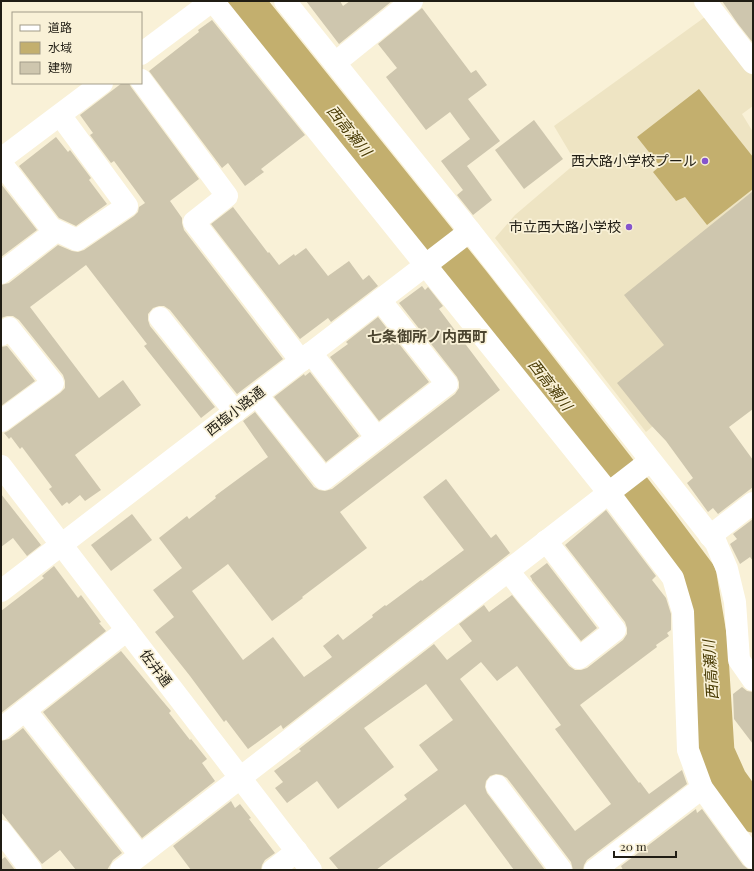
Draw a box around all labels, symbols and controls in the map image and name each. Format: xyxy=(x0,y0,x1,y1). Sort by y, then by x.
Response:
legend xyxy=(12,12,142,84)
text: 道路 xyxy=(48,19,72,35)
text: 水域 xyxy=(48,39,72,55)
text: 建物 xyxy=(48,59,72,75)
water label: 西高瀬川 xyxy=(323,101,378,162)
place label: 西大路小学校プール xyxy=(571,151,697,170)
marker: 西大路小学校プール xyxy=(700,156,710,166)
place label: 市立西大路小学校 xyxy=(509,217,621,236)
marker: 市立西大路小学校 xyxy=(624,222,634,232)
district label: 七条御所ノ内西町 xyxy=(367,326,487,346)
water label: 西高瀬川 xyxy=(524,355,578,416)
street label: 西塩小路通 xyxy=(201,382,268,440)
water label: 西高瀬川 xyxy=(698,637,722,701)
street label: 佐井通 xyxy=(136,645,177,690)
scale bar xyxy=(614,833,676,859)
text: 20 m xyxy=(620,838,647,854)

